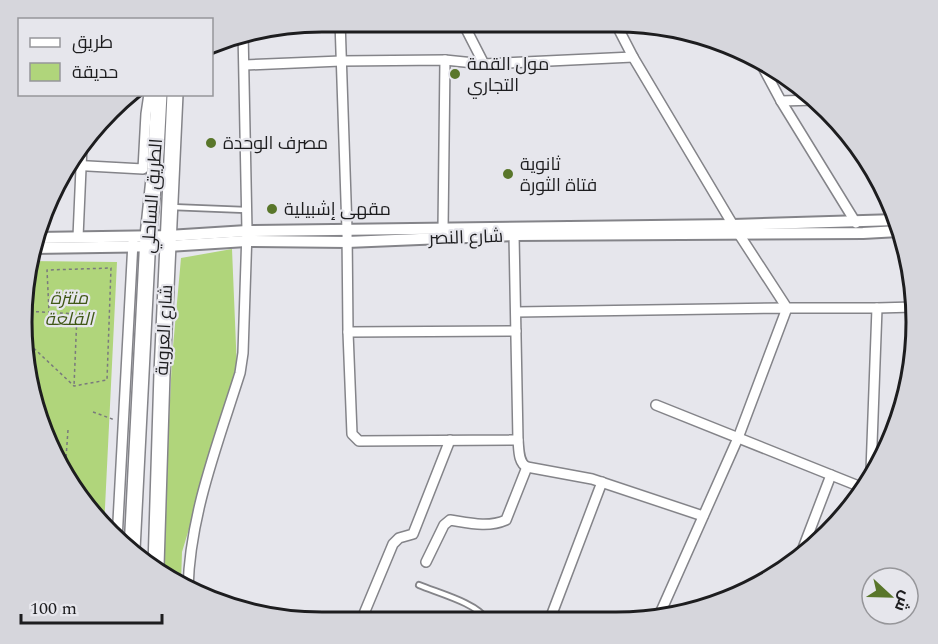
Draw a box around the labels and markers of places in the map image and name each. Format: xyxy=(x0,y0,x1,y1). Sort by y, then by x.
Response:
place label: مول القمة التجاري xyxy=(467,51,549,99)
marker: مول القمة التجاري xyxy=(448,67,462,81)
place label: مصرف الوحدة xyxy=(223,130,328,157)
marker: مصرف الوحدة xyxy=(204,136,218,150)
place label: ثانوية فتاة الثورة xyxy=(520,151,597,199)
marker: ثانوية فتاة الثورة xyxy=(501,167,515,181)
place label: مقهى إشبيلية xyxy=(284,196,391,223)
marker: مقهى إشبيلية xyxy=(265,202,279,216)

